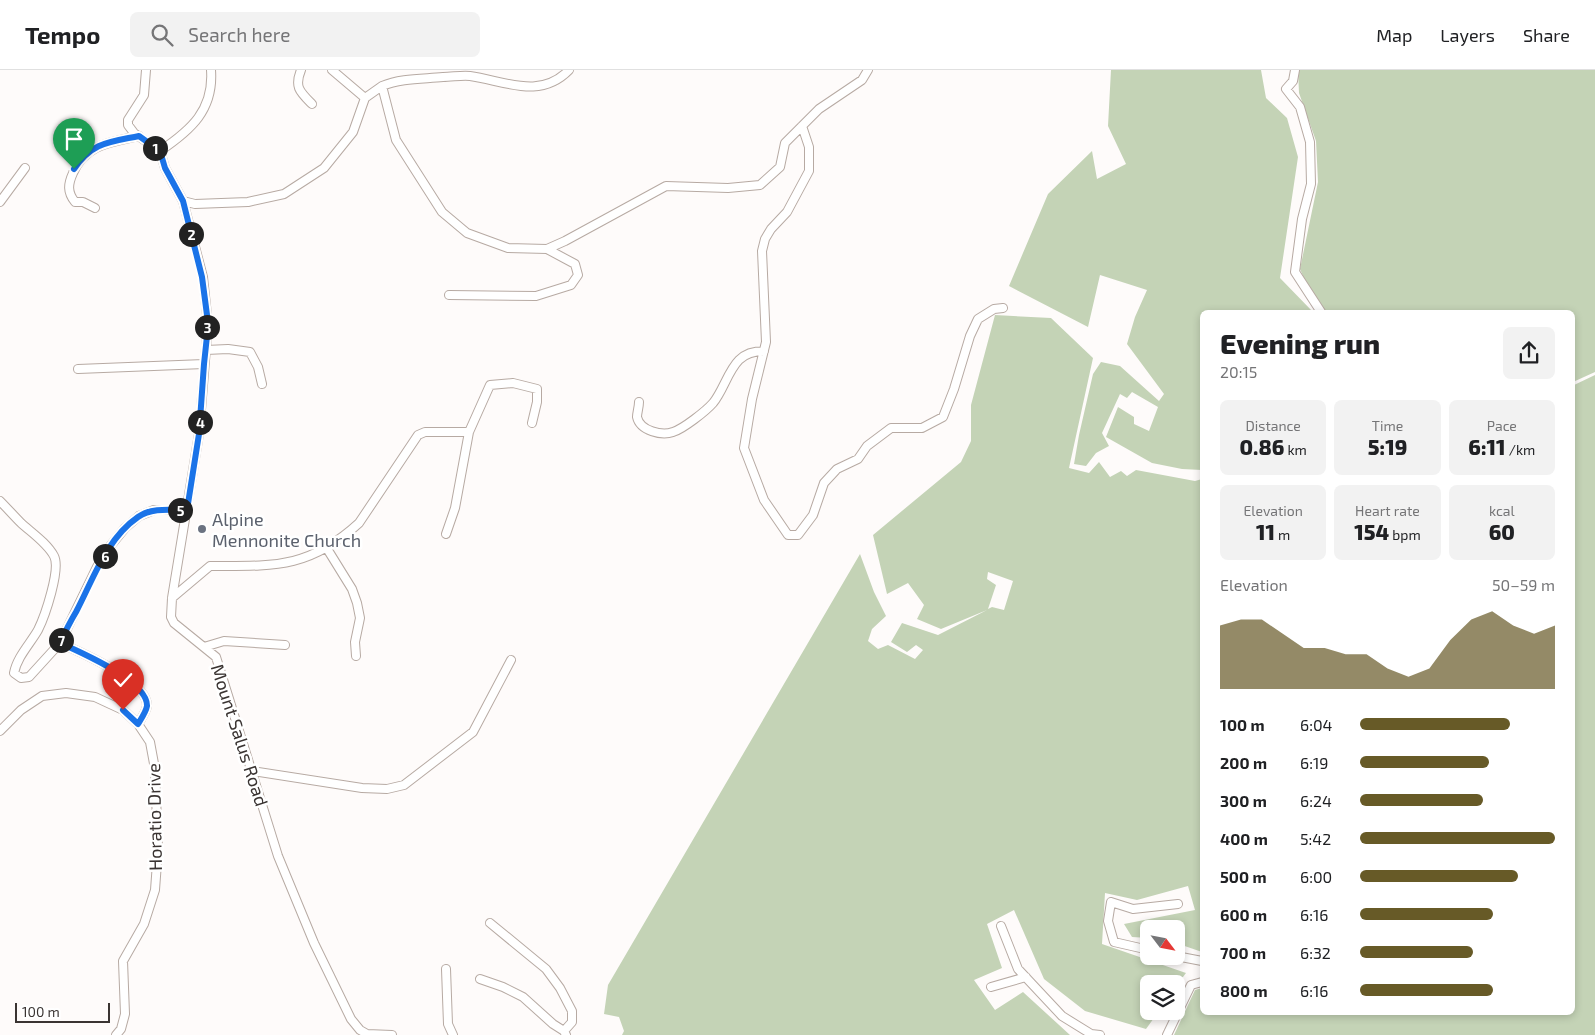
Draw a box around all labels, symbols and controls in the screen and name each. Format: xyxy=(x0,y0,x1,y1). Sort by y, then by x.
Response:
search box xyxy=(130,12,480,57)
text: Tempo xyxy=(25,20,100,49)
icon: search xyxy=(148,21,176,49)
text: Search here xyxy=(188,23,290,46)
text: Map xyxy=(1376,24,1412,46)
text: Layers xyxy=(1440,24,1495,46)
text: Share xyxy=(1523,24,1570,46)
pin xyxy=(53,118,95,169)
icon: arrive xyxy=(60,125,88,153)
pin: 1 xyxy=(142,136,168,160)
text: 1 xyxy=(152,140,159,157)
pin: 2 xyxy=(178,222,204,246)
text: 2 xyxy=(187,226,196,243)
pin: 3 xyxy=(194,314,220,340)
text: 3 xyxy=(204,319,211,336)
text: Evening run xyxy=(1220,326,1380,360)
button: share xyxy=(1503,327,1555,379)
text: 20:15 xyxy=(1220,362,1257,381)
pin: 4 xyxy=(188,410,212,434)
text: 4 xyxy=(196,414,205,431)
text: Distance xyxy=(1246,417,1301,434)
text: Time xyxy=(1372,417,1403,434)
text: Pace xyxy=(1487,417,1517,434)
text: 0.86 xyxy=(1240,434,1284,459)
text: 5:19 xyxy=(1368,434,1407,459)
text: 6:11 xyxy=(1468,434,1506,459)
text: km xyxy=(1284,441,1307,458)
text: /km xyxy=(1506,441,1535,458)
pin: 5 xyxy=(168,498,192,522)
text: 5 xyxy=(177,502,184,519)
text: Elevation xyxy=(1243,502,1303,519)
text: Heart rate xyxy=(1355,502,1420,519)
text: kcal xyxy=(1489,502,1515,519)
place label: Alpine Mennonite Church xyxy=(212,508,361,551)
text: 11 xyxy=(1256,519,1275,544)
text: 154 xyxy=(1354,519,1389,544)
text: 60 xyxy=(1489,519,1515,544)
marker: Alpine Mennonite Church xyxy=(196,523,208,535)
text: m xyxy=(1275,526,1290,543)
text: bpm xyxy=(1389,526,1421,543)
pin: 6 xyxy=(92,544,118,568)
text: 6 xyxy=(101,548,110,565)
text: Elevation xyxy=(1220,575,1288,594)
text: 50–59 m xyxy=(1492,575,1555,594)
pin: 7 xyxy=(48,628,74,652)
text: 7 xyxy=(58,632,65,649)
pin xyxy=(102,659,144,710)
street label: Mount Salus Road xyxy=(207,661,273,809)
icon: check xyxy=(109,666,137,694)
text: 100 m xyxy=(1220,715,1265,734)
text: 6:04 xyxy=(1300,715,1332,734)
text: 200 m xyxy=(1220,753,1267,772)
text: 6:19 xyxy=(1300,753,1328,772)
street label: Horatio Drive xyxy=(142,763,166,871)
text: 300 m xyxy=(1220,791,1267,810)
text: 6:24 xyxy=(1300,791,1332,810)
text: 400 m xyxy=(1220,829,1268,848)
text: 5:42 xyxy=(1300,829,1331,848)
text: 500 m xyxy=(1220,867,1267,886)
text: 6:00 xyxy=(1300,867,1332,886)
text: 600 m xyxy=(1220,905,1267,924)
text: 6:16 xyxy=(1300,905,1328,924)
north arrow xyxy=(1140,920,1185,965)
map controls xyxy=(1140,920,1185,1020)
text: 700 m xyxy=(1220,943,1266,962)
text: 6:32 xyxy=(1300,943,1331,962)
button: layers xyxy=(1140,975,1185,1020)
text: 800 m xyxy=(1220,981,1268,1000)
text: 6:16 xyxy=(1300,981,1328,1000)
scale bar xyxy=(15,1000,110,1023)
text: 100 m xyxy=(22,1003,60,1020)

